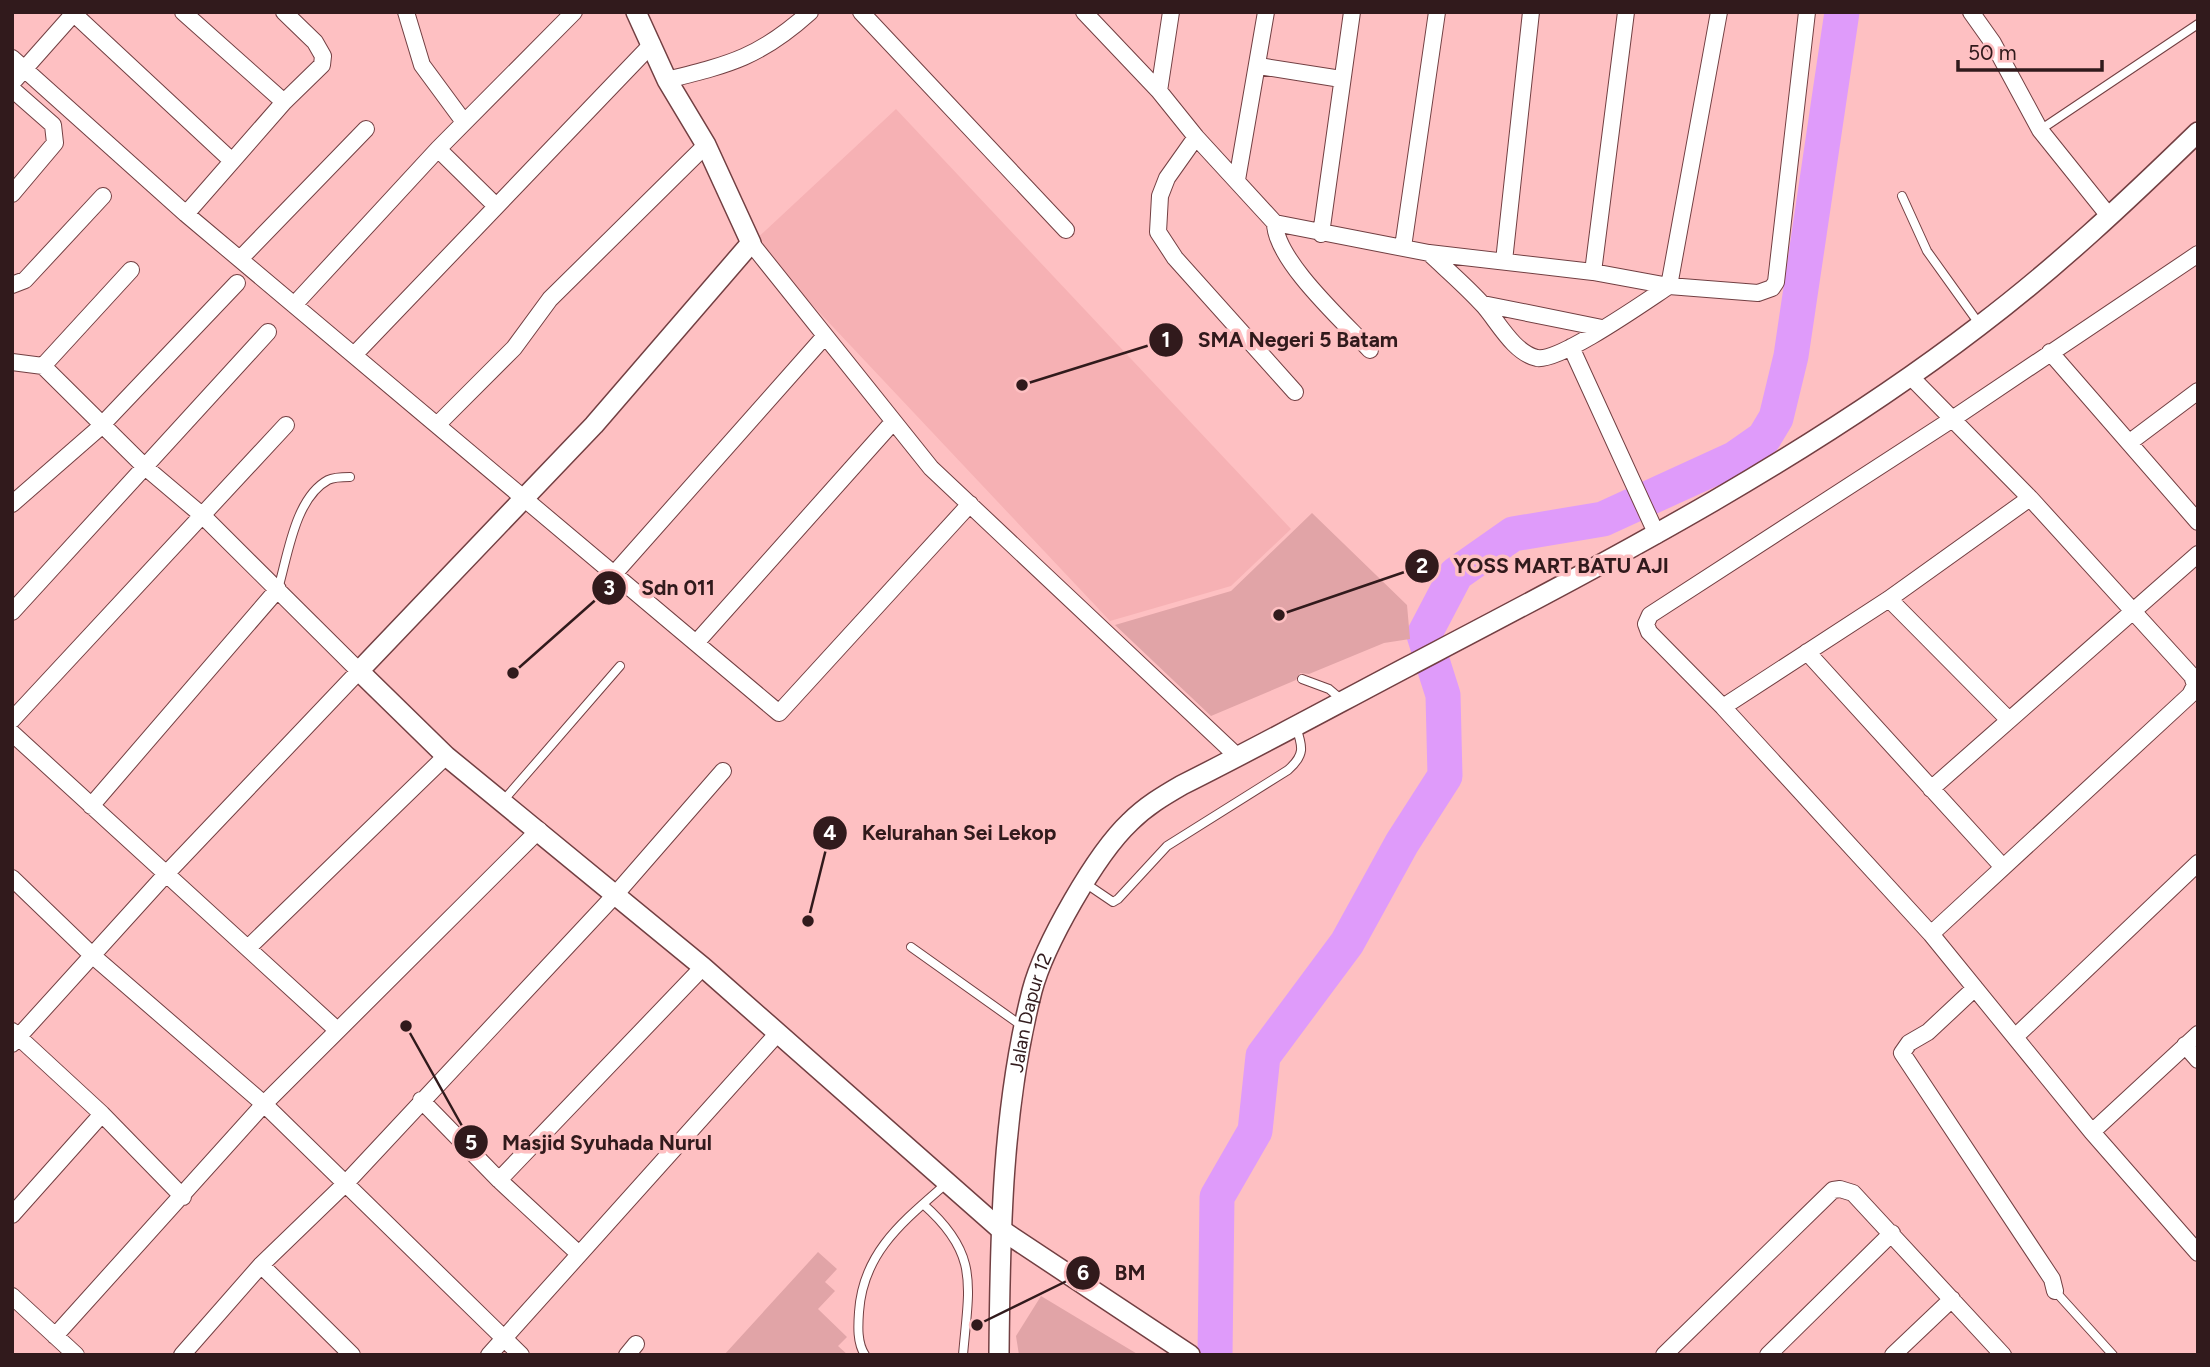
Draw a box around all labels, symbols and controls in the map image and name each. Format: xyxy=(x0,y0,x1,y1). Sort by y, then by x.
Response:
scale bar xyxy=(1958,28,2102,72)
text: 50 m xyxy=(1968,40,2017,65)
callout: SMA Negeri 5 Batam xyxy=(1149,319,1412,361)
text: 1 xyxy=(1162,327,1170,352)
text: SMA Negeri 5 Batam xyxy=(1198,327,1398,352)
callout: YOSS MART BATU AJI xyxy=(1405,545,1683,587)
text: 2 xyxy=(1416,553,1428,578)
text: YOSS MART BATU AJI xyxy=(1453,553,1669,578)
callout: Sdn 011 xyxy=(592,567,728,609)
text: 3 xyxy=(603,575,615,600)
text: Sdn 011 xyxy=(641,575,715,600)
callout: Kelurahan Sei Lekop xyxy=(813,812,1071,854)
text: 4 xyxy=(823,820,837,845)
text: Kelurahan Sei Lekop xyxy=(862,820,1056,845)
street label: Jalan Dapur 12 xyxy=(1005,949,1057,1074)
callout: Masjid Syuhada Nurul xyxy=(453,1121,726,1163)
text: 5 xyxy=(465,1130,477,1155)
text: Masjid Syuhada Nurul xyxy=(502,1130,712,1155)
callout: BM xyxy=(1066,1252,1160,1294)
text: 6 xyxy=(1077,1260,1089,1285)
text: BM xyxy=(1115,1260,1145,1285)

